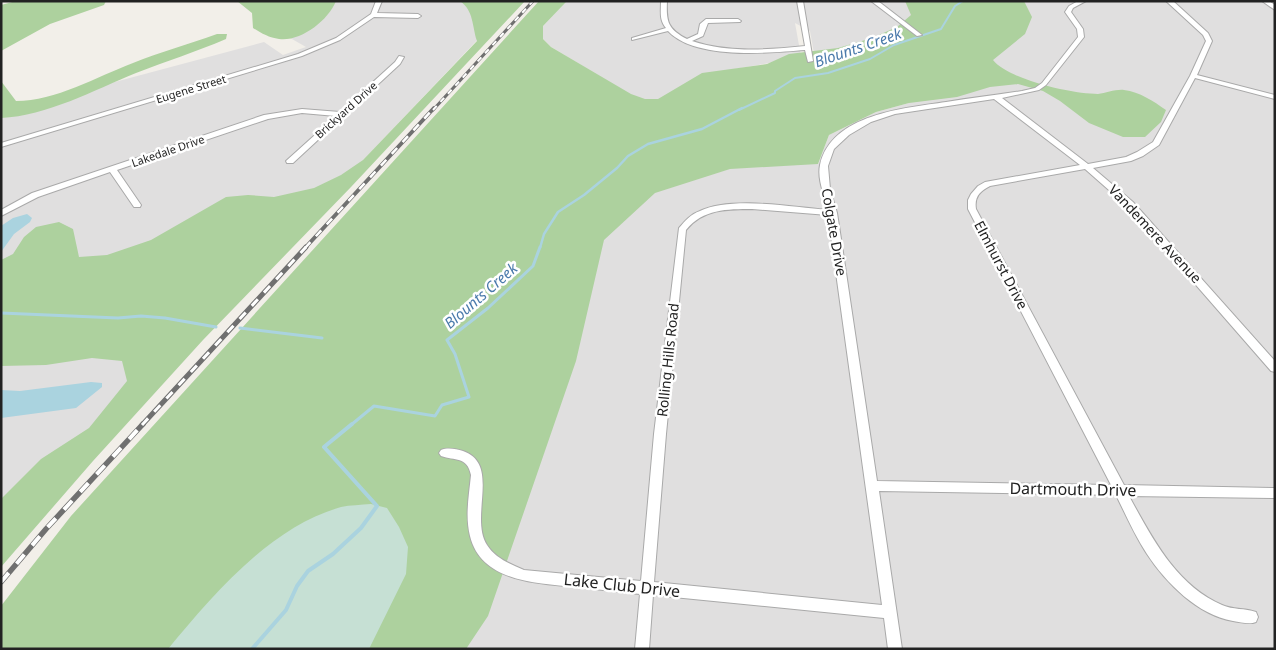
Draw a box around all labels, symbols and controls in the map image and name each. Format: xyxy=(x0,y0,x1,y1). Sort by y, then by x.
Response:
water label: Blounts Creek xyxy=(811,23,904,71)
street label: Eugene Street xyxy=(154,71,228,106)
street label: Brickyard Drive xyxy=(311,78,380,142)
street label: Lakedale Drive xyxy=(129,131,206,170)
street label: Vandemere Avenue xyxy=(1105,180,1206,287)
street label: Colgate Drive xyxy=(817,187,852,277)
street label: Elmhurst Drive xyxy=(970,217,1033,312)
water label: Blounts Creek xyxy=(439,258,522,333)
street label: Rolling Hills Road xyxy=(652,302,683,418)
street label: Dartmouth Drive xyxy=(1009,477,1137,501)
street label: Lake Club Drive xyxy=(563,568,681,602)

